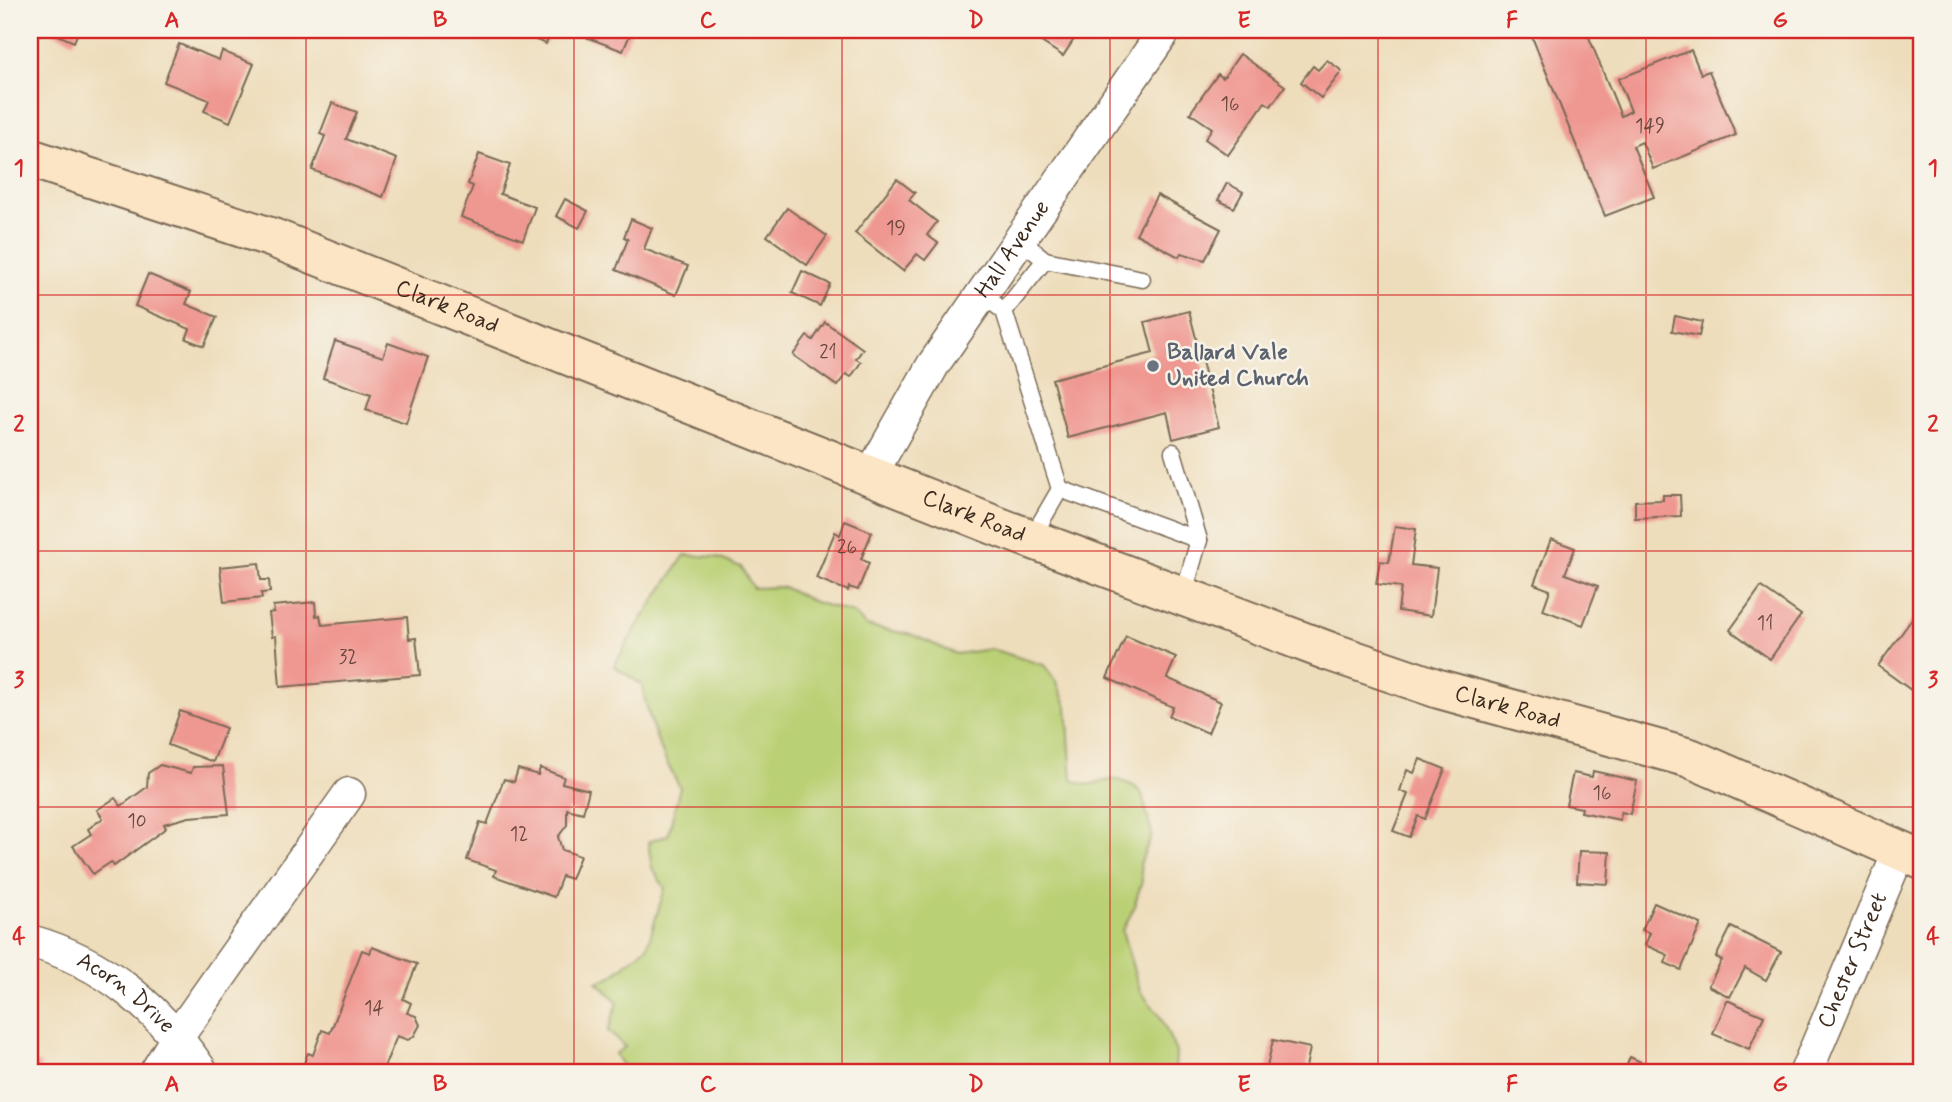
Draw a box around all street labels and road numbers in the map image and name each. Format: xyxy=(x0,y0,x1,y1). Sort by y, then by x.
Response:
street label: Hall Avenue xyxy=(969,195,1057,304)
street label: Clark Road xyxy=(391,273,503,341)
street label: Clark Road xyxy=(918,483,1030,550)
street label: Clark Road xyxy=(1451,679,1564,737)
street label: Chester Street xyxy=(1811,888,1895,1033)
street label: Acorn Drive xyxy=(71,946,181,1040)

